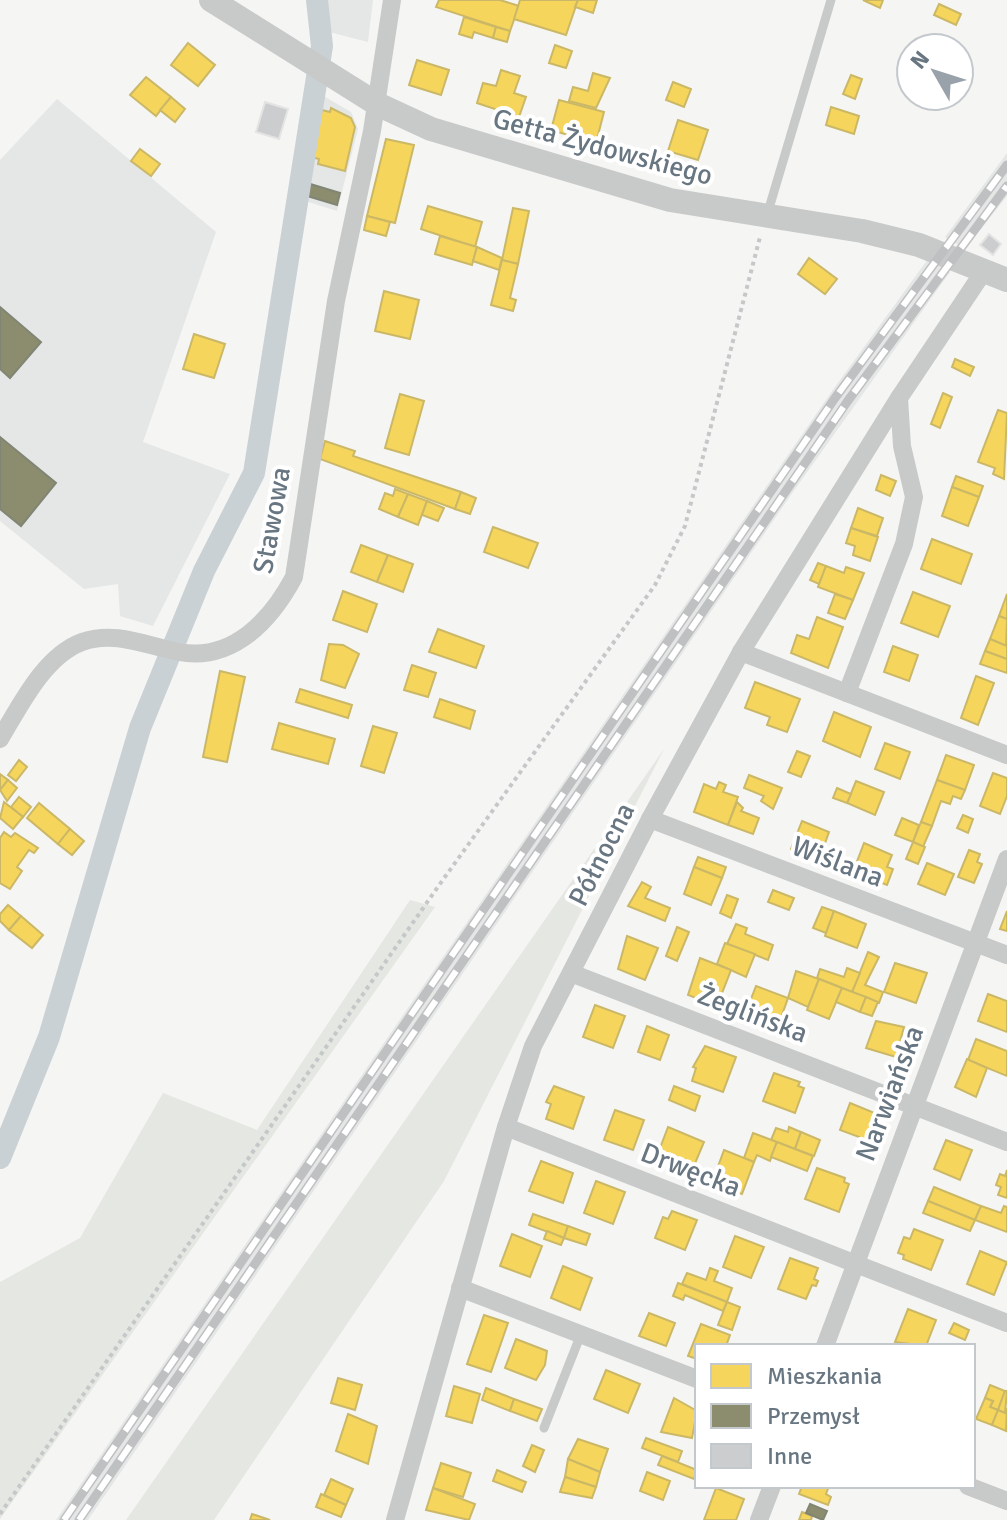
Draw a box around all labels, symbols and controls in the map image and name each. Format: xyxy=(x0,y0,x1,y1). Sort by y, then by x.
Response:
north arrow xyxy=(895,32,975,112)
text: N xyxy=(905,45,935,74)
street label: Getta Żydowskiego xyxy=(489,101,716,193)
street label: Stawowa xyxy=(246,464,298,576)
street label: Północna xyxy=(561,797,642,912)
street label: Wiślana xyxy=(787,829,888,895)
street label: Żeglińska xyxy=(693,977,813,1050)
street label: Narwiańska xyxy=(849,1021,931,1166)
street label: Drwęcka xyxy=(636,1135,745,1205)
legend xyxy=(695,1344,975,1488)
text: Mieszkania xyxy=(767,1361,882,1391)
text: Przemysł xyxy=(767,1401,860,1431)
text: Inne xyxy=(767,1441,812,1471)

